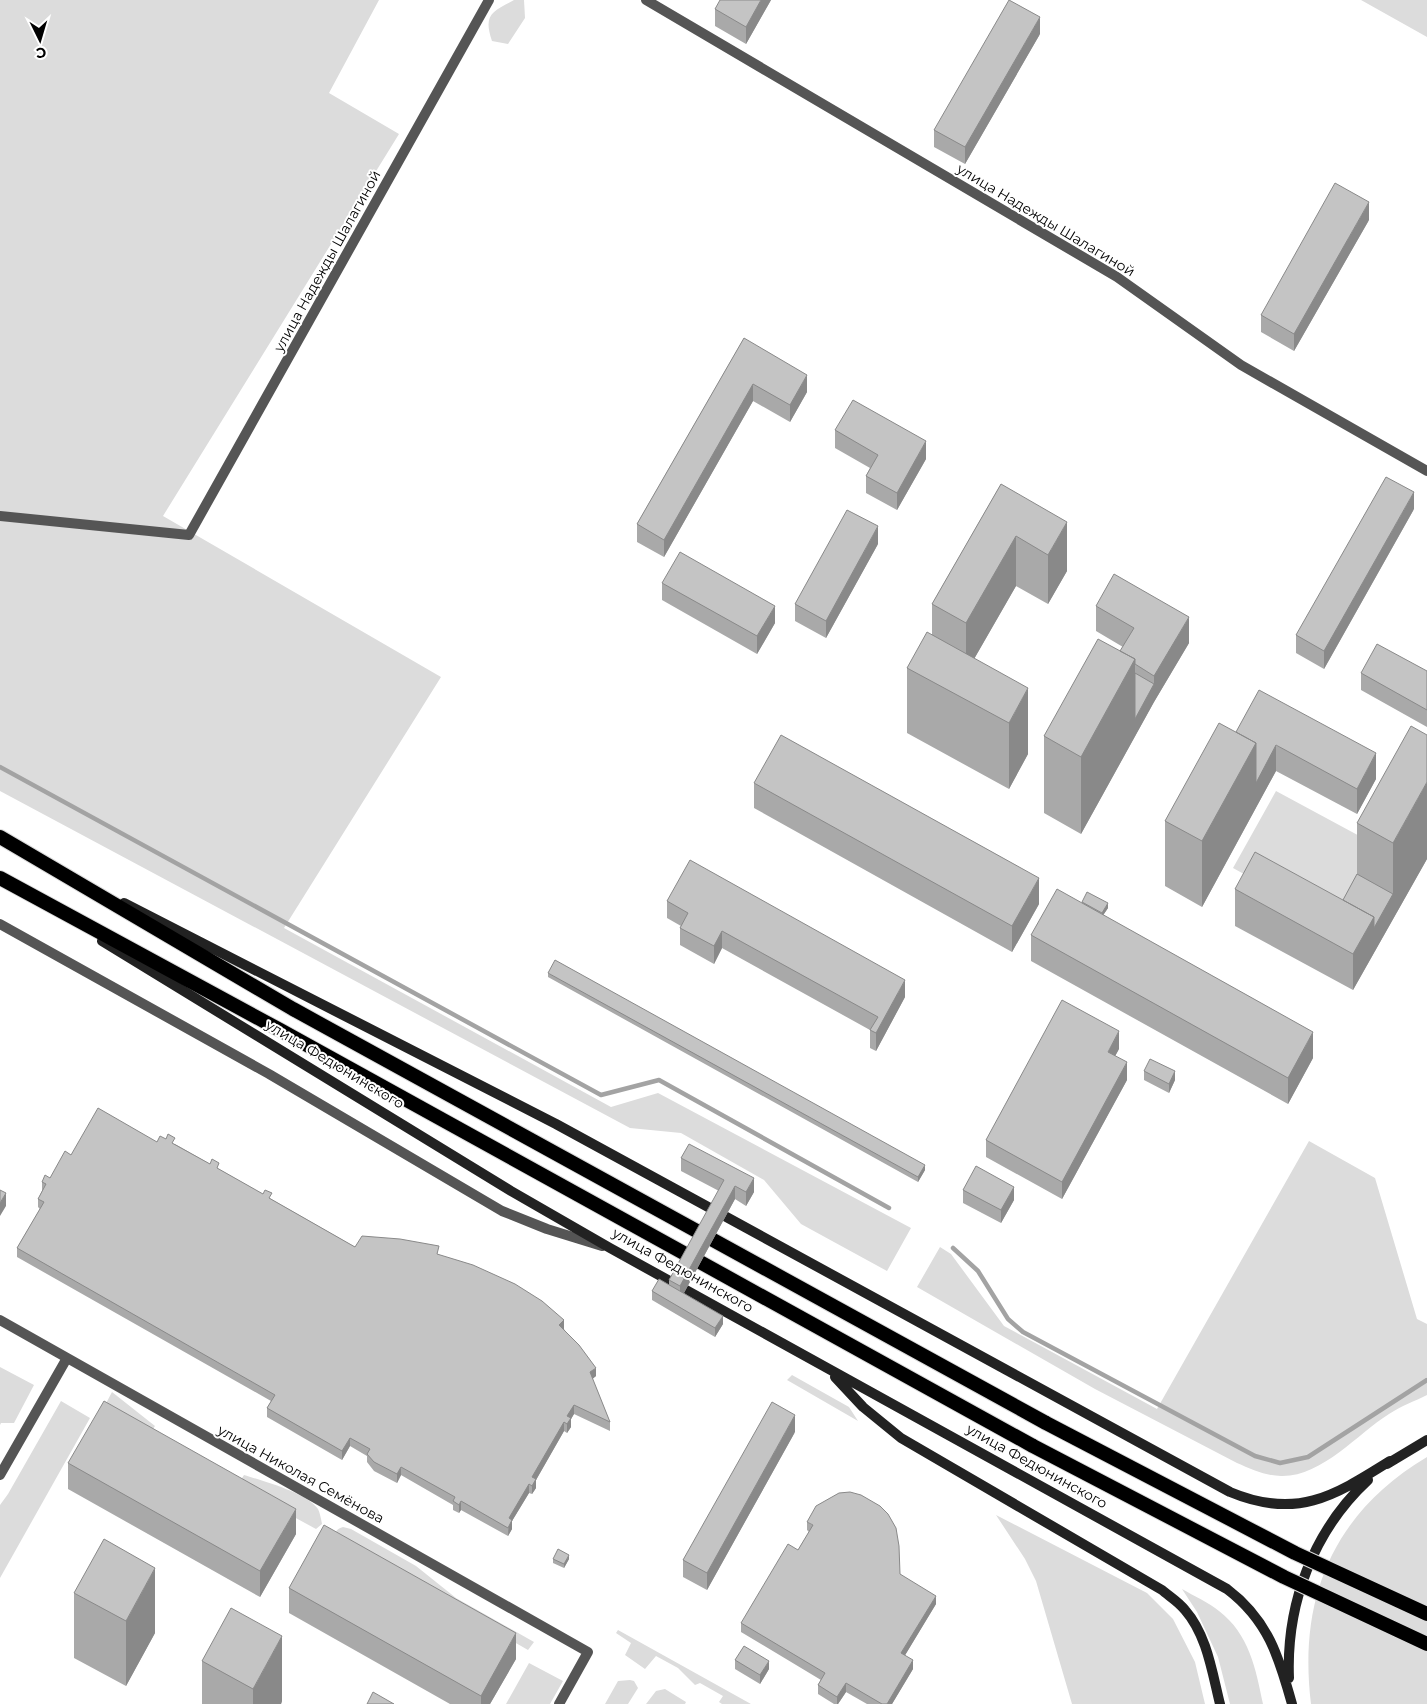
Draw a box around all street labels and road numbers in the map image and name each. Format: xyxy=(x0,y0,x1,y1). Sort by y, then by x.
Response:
street label: улица Надежды Шалагиной xyxy=(953,159,1138,280)
street label: улица Надежды Шалагиной xyxy=(269,167,384,356)
street label: улица Федюнинского xyxy=(262,1015,408,1113)
street label: улица Федюнинского xyxy=(609,1223,757,1316)
street label: улица Федюнинского xyxy=(963,1419,1111,1512)
street label: улица Николая Семёнова xyxy=(214,1420,387,1527)

